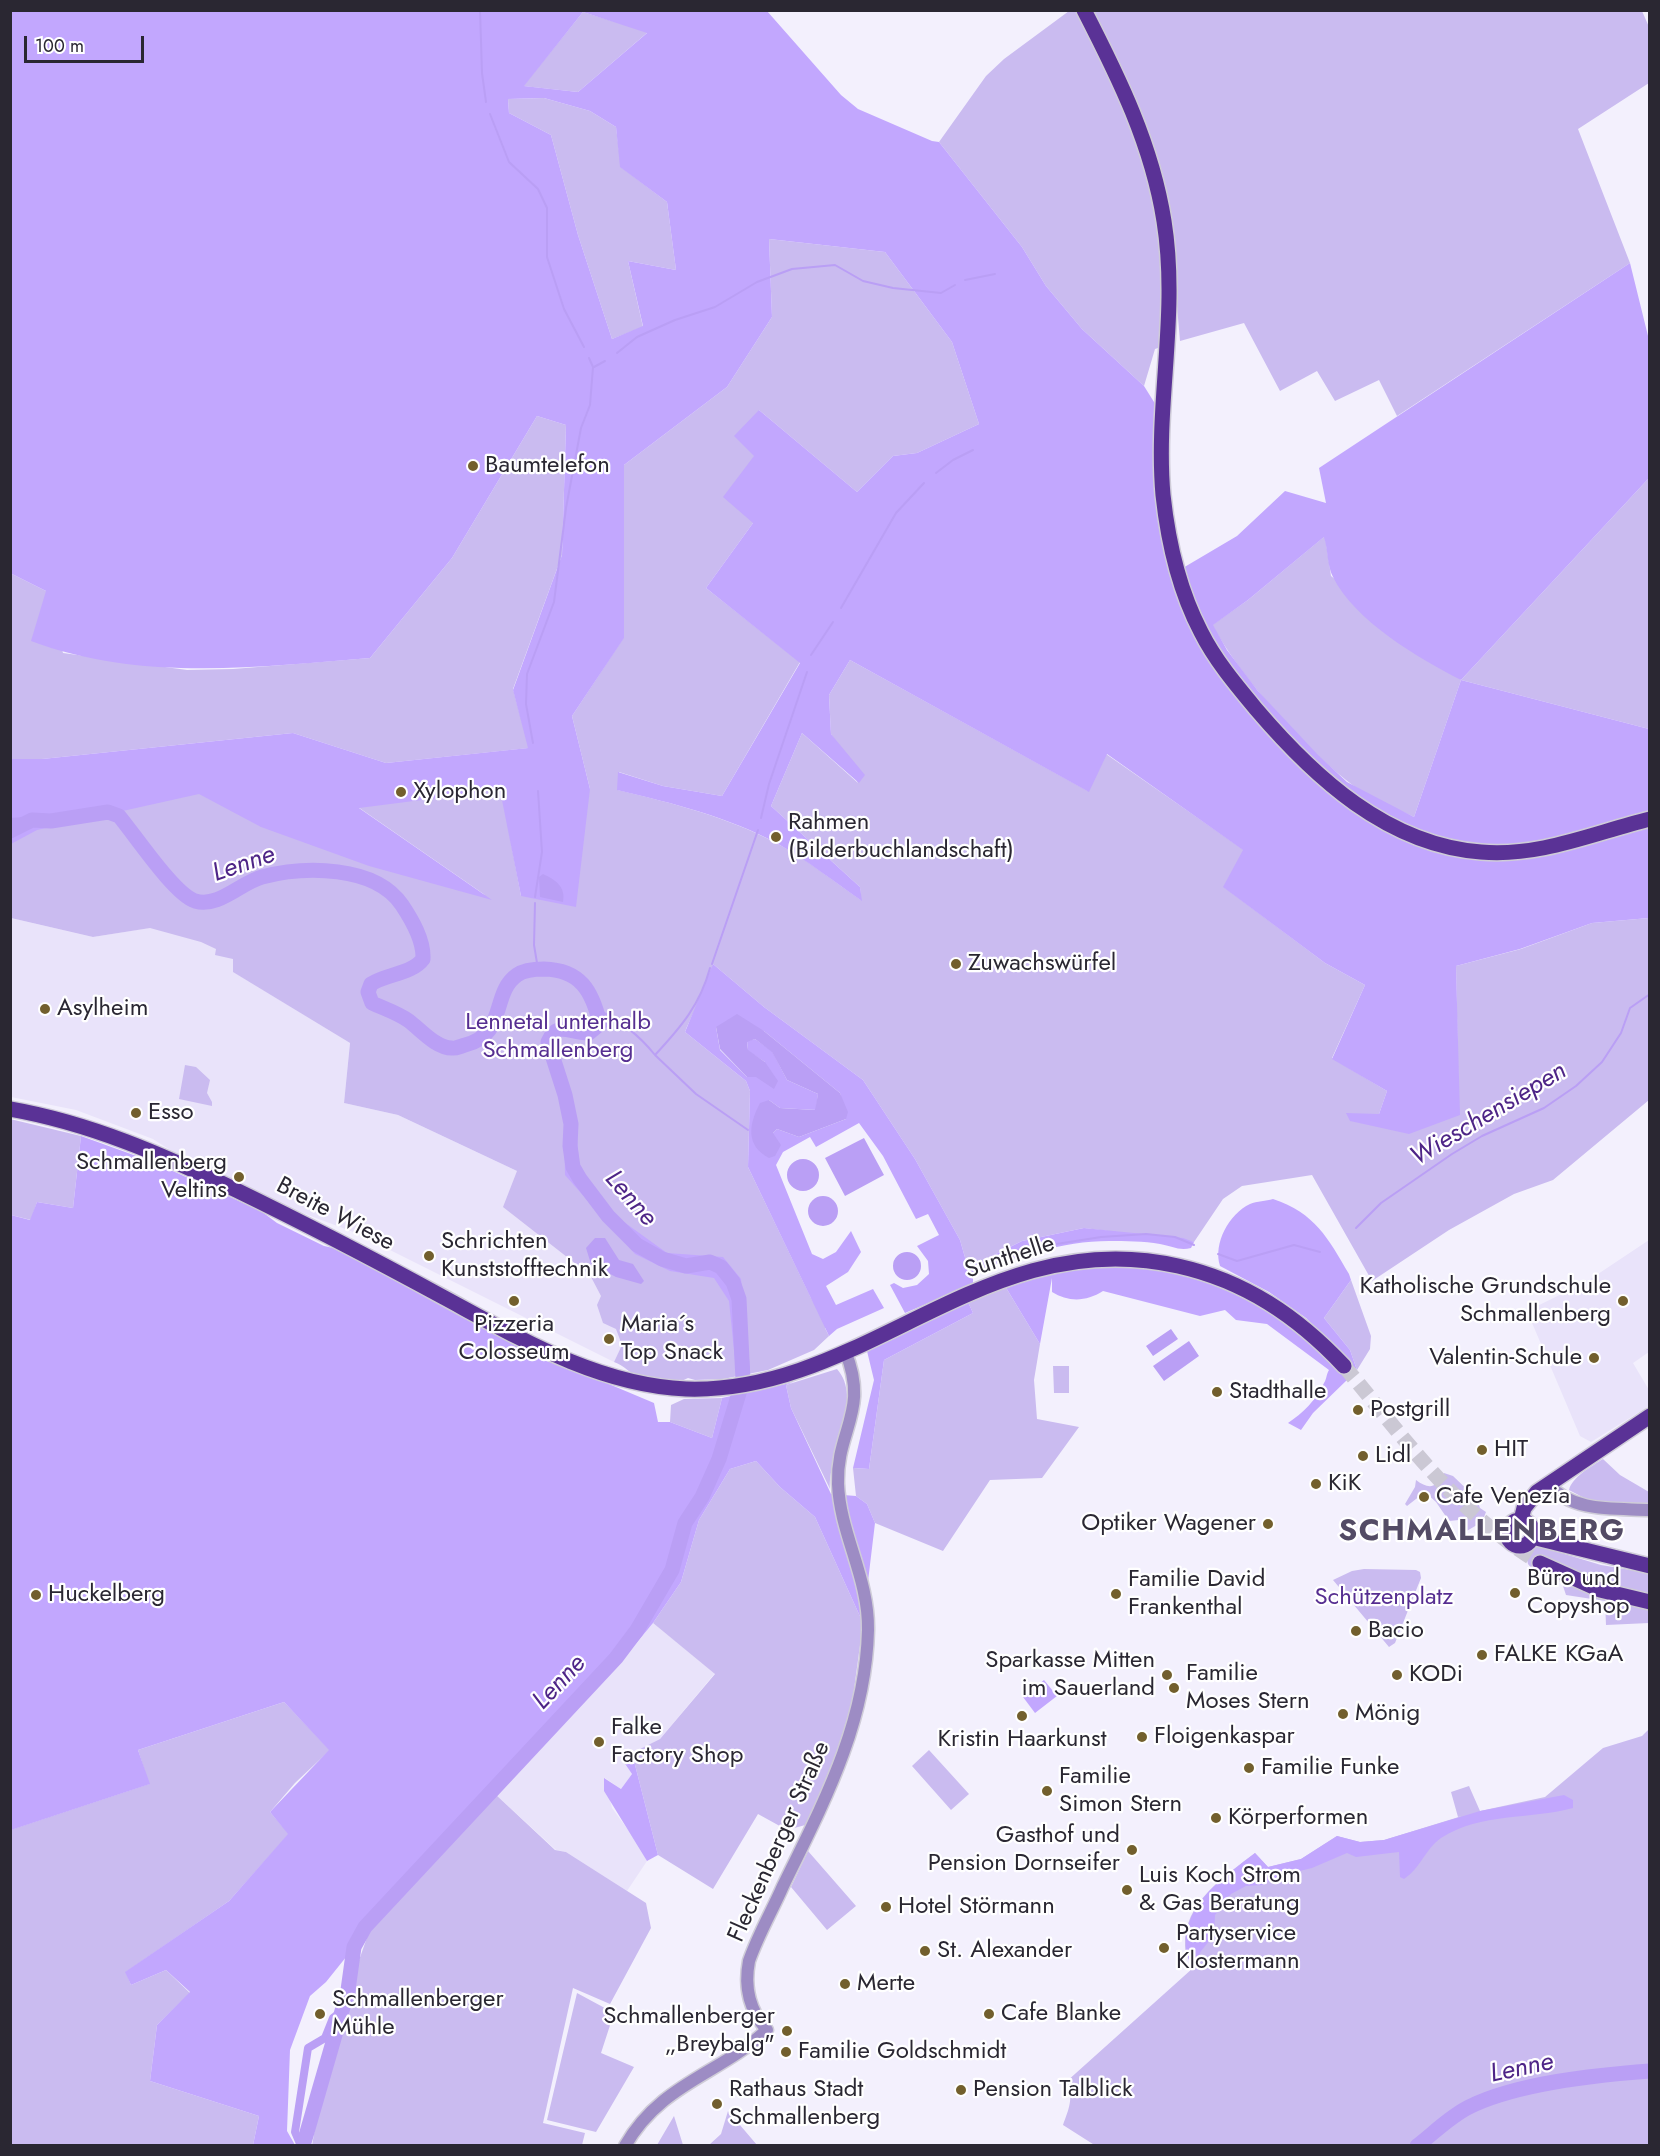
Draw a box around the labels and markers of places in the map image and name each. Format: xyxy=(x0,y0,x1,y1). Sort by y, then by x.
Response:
place label: Baumtelefon xyxy=(485,452,610,480)
marker: Baumtelefon xyxy=(466,459,480,473)
place label: Xylophon xyxy=(413,778,506,806)
marker: Xylophon xyxy=(394,785,408,799)
place label: Rahmen (Bilderbuchlandschaft) xyxy=(788,809,1014,865)
marker: Rahmen (Bilderbuchlandschaft) xyxy=(769,830,783,844)
place label: Zuwachswürfel xyxy=(968,950,1116,978)
marker: Zuwachswürfel xyxy=(949,957,963,971)
place label: Asylheim xyxy=(57,995,148,1023)
marker: Asylheim xyxy=(38,1002,52,1016)
place label: Esso xyxy=(148,1099,194,1127)
marker: Esso xyxy=(129,1106,143,1120)
place label: Schmallenberg Veltins xyxy=(76,1149,227,1205)
marker: Schmallenberg Veltins xyxy=(232,1170,246,1184)
place label: Schrichten Kunststofftechnik xyxy=(441,1228,608,1284)
marker: Schrichten Kunststofftechnik xyxy=(422,1249,436,1263)
place label: Katholische Grundschule Schmallenberg xyxy=(1359,1273,1611,1329)
marker: Pizzeria Colosseum xyxy=(507,1294,521,1308)
marker: Katholische Grundschule Schmallenberg xyxy=(1616,1294,1630,1308)
place label: Pizzeria Colosseum xyxy=(458,1311,570,1367)
place label: Maria´s Top Snack xyxy=(621,1311,723,1367)
marker: Maria´s Top Snack xyxy=(602,1332,616,1346)
place label: Valentin-Schule xyxy=(1429,1344,1582,1372)
marker: Valentin-Schule xyxy=(1587,1351,1601,1365)
place label: Stadthalle xyxy=(1229,1378,1326,1406)
marker: Stadthalle xyxy=(1210,1385,1224,1399)
place label: Postgrill xyxy=(1370,1396,1450,1424)
marker: Postgrill xyxy=(1351,1403,1365,1417)
place label: HIT xyxy=(1494,1436,1528,1464)
place label: Lidl xyxy=(1375,1442,1411,1470)
marker: HIT xyxy=(1475,1443,1489,1457)
marker: Lidl xyxy=(1356,1449,1370,1463)
place label: KiK xyxy=(1328,1470,1361,1498)
marker: KiK xyxy=(1309,1477,1323,1491)
place label: Cafe Venezia xyxy=(1436,1483,1570,1511)
marker: Cafe Venezia xyxy=(1417,1490,1431,1504)
place label: Optiker Wagener xyxy=(1081,1510,1256,1538)
marker: Optiker Wagener xyxy=(1261,1517,1275,1531)
place label: Büro und Copyshop xyxy=(1527,1565,1629,1621)
place label: Familie David Frankenthal xyxy=(1128,1566,1265,1622)
place label: Huckelberg xyxy=(48,1581,165,1609)
marker: Büro und Copyshop xyxy=(1508,1586,1522,1600)
marker: Familie David Frankenthal xyxy=(1109,1587,1123,1601)
marker: Huckelberg xyxy=(29,1588,43,1602)
place label: Bacio xyxy=(1368,1617,1424,1645)
marker: Bacio xyxy=(1349,1624,1363,1638)
place label: FALKE KGaA xyxy=(1494,1641,1623,1669)
place label: Sparkasse Mitten im Sauerland xyxy=(985,1647,1155,1703)
marker: FALKE KGaA xyxy=(1475,1648,1489,1662)
place label: Familie Moses Stern xyxy=(1186,1660,1310,1716)
place label: KODi xyxy=(1409,1661,1463,1689)
marker: Sparkasse Mitten im Sauerland xyxy=(1160,1668,1174,1682)
marker: KODi xyxy=(1390,1668,1404,1682)
marker: Familie Moses Stern xyxy=(1167,1681,1181,1695)
place label: Mönig xyxy=(1355,1700,1420,1728)
marker: Mönig xyxy=(1336,1707,1350,1721)
marker: Kristin Haarkunst xyxy=(1015,1709,1029,1723)
place label: Falke Factory Shop xyxy=(611,1714,743,1770)
place label: Floigenkaspar xyxy=(1154,1723,1295,1751)
place label: Kristin Haarkunst xyxy=(938,1726,1106,1754)
marker: Floigenkaspar xyxy=(1135,1730,1149,1744)
marker: Falke Factory Shop xyxy=(592,1735,606,1749)
place label: Familie Funke xyxy=(1261,1754,1399,1782)
marker: Familie Funke xyxy=(1242,1761,1256,1775)
place label: Familie Simon Stern xyxy=(1059,1763,1182,1819)
marker: Familie Simon Stern xyxy=(1040,1784,1054,1798)
place label: Körperformen xyxy=(1228,1804,1368,1832)
marker: Körperformen xyxy=(1209,1811,1223,1825)
place label: Gasthof und Pension Dornseifer xyxy=(928,1822,1120,1878)
marker: Gasthof und Pension Dornseifer xyxy=(1125,1843,1139,1857)
place label: Luis Koch Strom & Gas Beratung xyxy=(1139,1862,1301,1918)
marker: Luis Koch Strom & Gas Beratung xyxy=(1120,1883,1134,1897)
place label: Hotel Störmann xyxy=(898,1893,1055,1921)
marker: Hotel Störmann xyxy=(879,1900,893,1914)
place label: Partyservice Klostermann xyxy=(1176,1920,1300,1976)
place label: St. Alexander xyxy=(937,1937,1072,1965)
marker: Partyservice Klostermann xyxy=(1157,1941,1171,1955)
marker: St. Alexander xyxy=(918,1944,932,1958)
place label: Merte xyxy=(857,1970,915,1998)
marker: Merte xyxy=(838,1977,852,1991)
place label: Schmallenberger Mühle xyxy=(332,1986,504,2042)
place label: Cafe Blanke xyxy=(1001,2000,1121,2028)
place label: Schmallenberger „Breybalg" xyxy=(603,2003,775,2059)
marker: Schmallenberger Mühle xyxy=(313,2007,327,2021)
marker: Cafe Blanke xyxy=(982,2007,996,2021)
marker: Schmallenberger „Breybalg" xyxy=(780,2024,794,2038)
place label: Familie Goldschmidt xyxy=(798,2038,1006,2066)
marker: Familie Goldschmidt xyxy=(779,2045,793,2059)
place label: Rathaus Stadt Schmallenberg xyxy=(729,2076,880,2132)
place label: Pension Talblick xyxy=(973,2076,1133,2104)
marker: Pension Talblick xyxy=(954,2083,968,2097)
marker: Rathaus Stadt Schmallenberg xyxy=(710,2097,724,2111)

